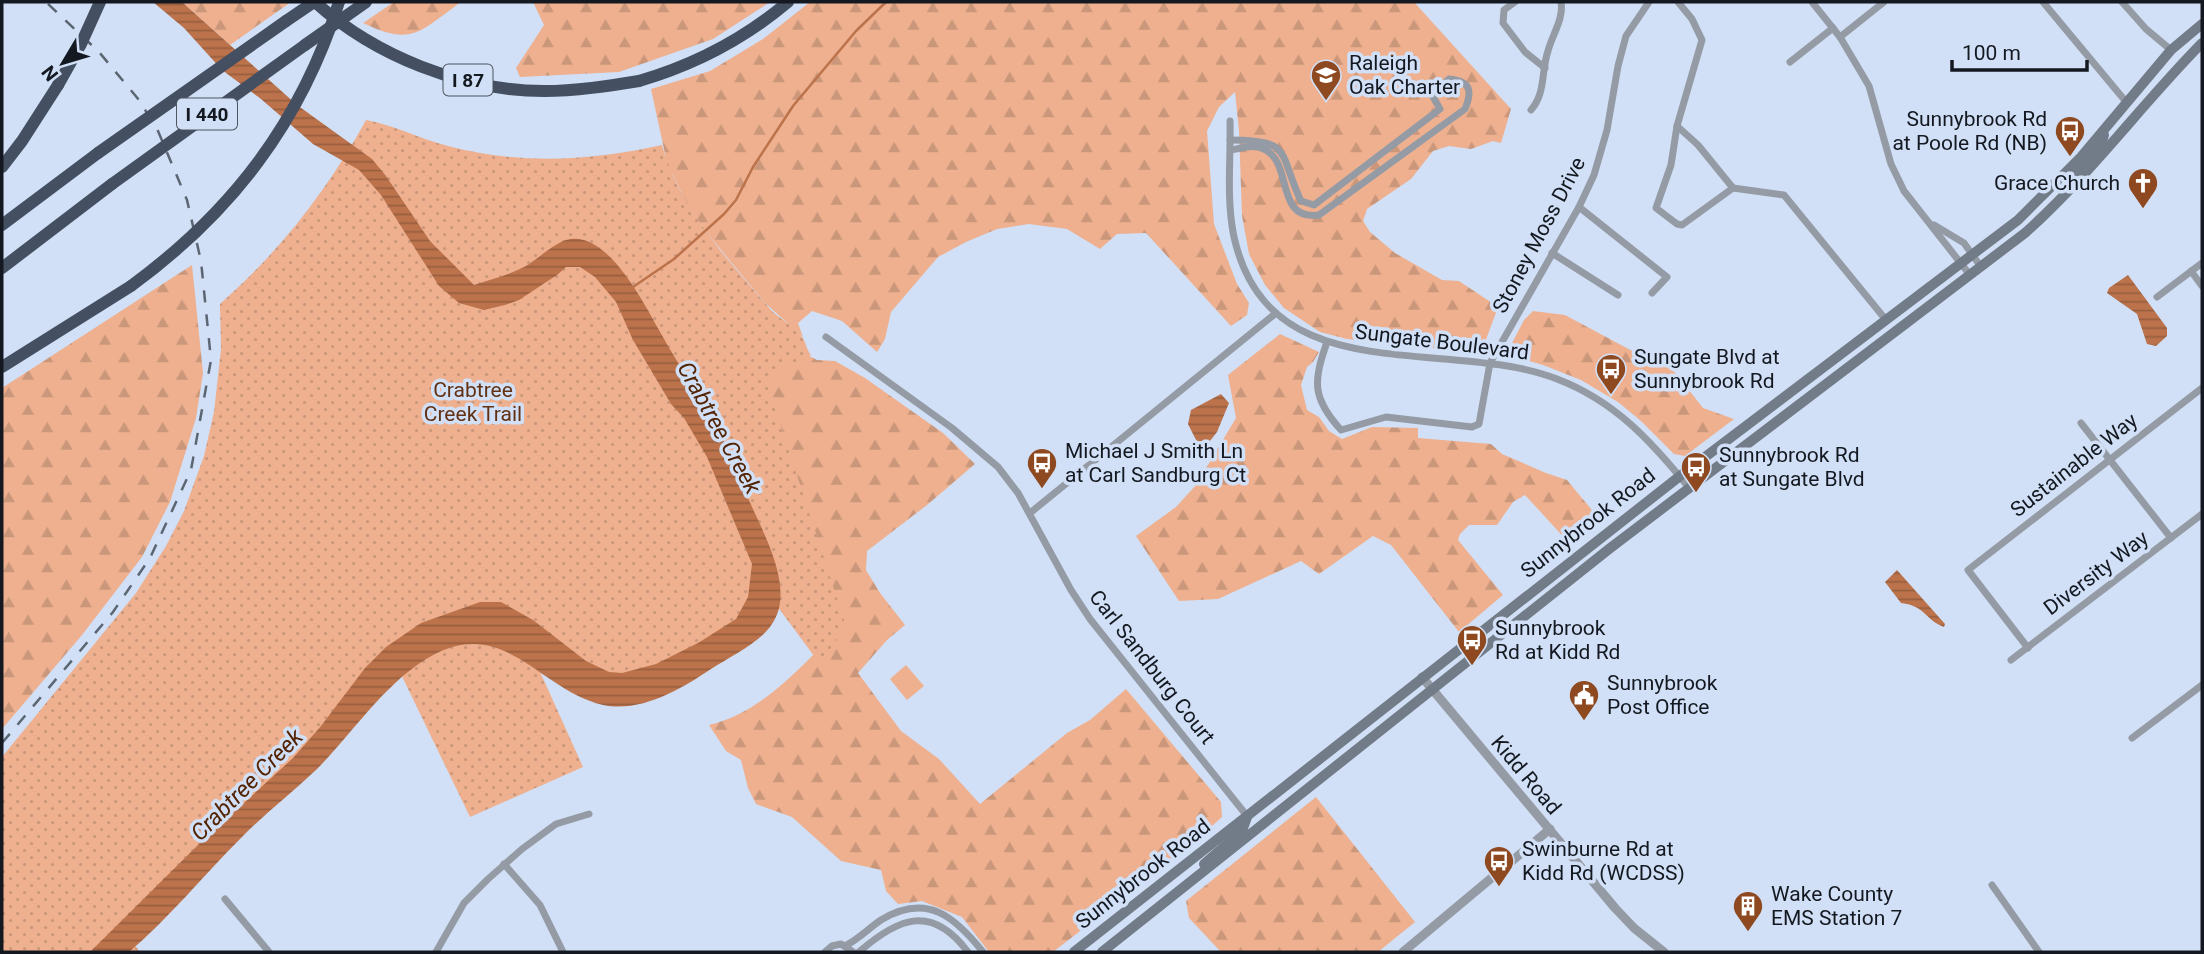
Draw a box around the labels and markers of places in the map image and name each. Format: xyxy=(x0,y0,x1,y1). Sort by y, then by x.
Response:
place label: Raleigh Oak Charter xyxy=(1349,51,1460,99)
school or university icon: Raleigh Oak Charter xyxy=(1309,58,1343,102)
place label: Sunnybrook Rd at Poole Rd (NB) xyxy=(1892,107,2047,155)
bus stop icon: Sunnybrook Rd at Poole Rd (NB) xyxy=(2053,114,2087,158)
church icon: Grace Church xyxy=(2126,166,2160,210)
place label: Grace Church xyxy=(1994,171,2120,195)
place label: Sungate Blvd at Sunnybrook Rd xyxy=(1634,345,1780,393)
bus stop icon: Sungate Blvd at Sunnybrook Rd xyxy=(1594,352,1628,396)
place label: Michael J Smith Ln at Carl Sandburg Ct xyxy=(1065,439,1246,487)
place label: Sunnybrook Rd at Sungate Blvd xyxy=(1719,443,1865,491)
bus stop icon: Michael J Smith Ln at Carl Sandburg Ct xyxy=(1025,446,1059,490)
bus stop icon: Sunnybrook Rd at Sungate Blvd xyxy=(1679,450,1713,494)
place label: Sunnybrook Rd at Kidd Rd xyxy=(1495,616,1620,664)
bus stop icon: Sunnybrook Rd at Kidd Rd xyxy=(1455,623,1489,667)
place label: Sunnybrook Post Office xyxy=(1607,671,1718,719)
public building icon: Sunnybrook Post Office xyxy=(1567,678,1601,722)
place label: Swinburne Rd at Kidd Rd (WCDSS) xyxy=(1522,837,1685,885)
bus stop icon: Swinburne Rd at Kidd Rd (WCDSS) xyxy=(1482,844,1516,888)
place label: Wake County EMS Station 7 xyxy=(1771,882,1902,930)
building icon: Wake County EMS Station 7 xyxy=(1731,889,1765,933)

